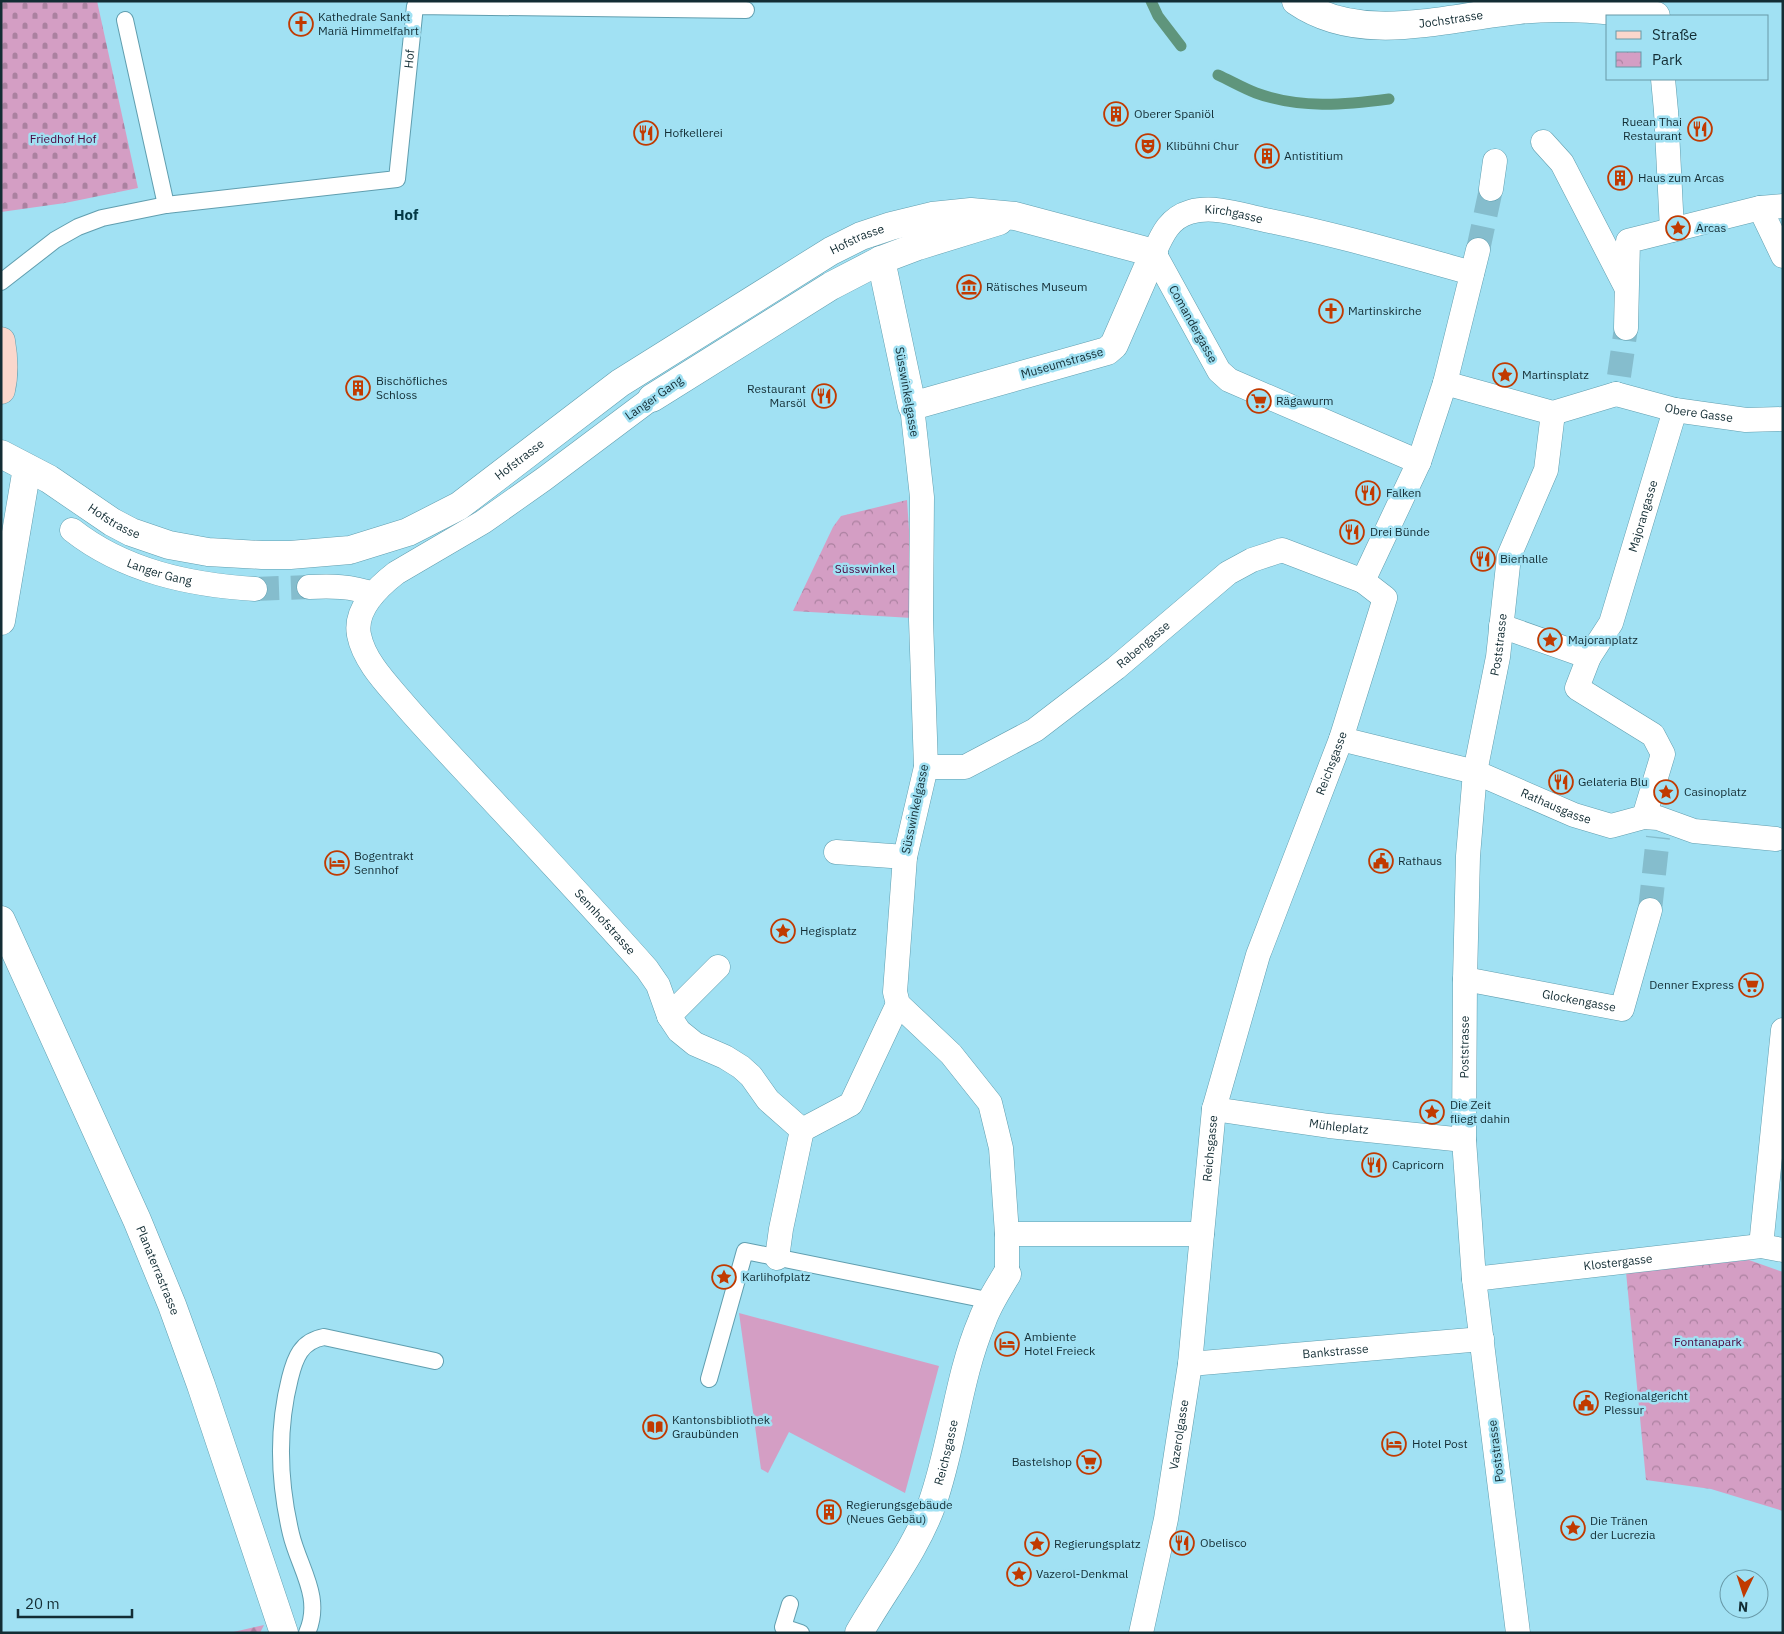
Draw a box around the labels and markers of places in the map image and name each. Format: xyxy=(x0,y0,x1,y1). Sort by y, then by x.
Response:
place label: Kathedrale Sankt Mariä Himmelfahrt xyxy=(318,9,419,38)
church icon: Kathedrale Sankt Mariä Himmelfahrt xyxy=(288,11,314,37)
building icon: Oberer Spaniöl xyxy=(1103,101,1129,127)
place label: Oberer Spaniöl xyxy=(1134,106,1214,121)
place label: Ruean Thai Restaurant xyxy=(1622,114,1682,143)
restaurant icon: Ruean Thai Restaurant xyxy=(1687,116,1713,142)
restaurant icon: Hofkellerei xyxy=(633,120,659,146)
place label: Hofkellerei xyxy=(664,125,723,140)
theatre icon: Klibühni Chur xyxy=(1135,133,1161,159)
place label: Klibühni Chur xyxy=(1166,138,1239,153)
building icon: Antistitium xyxy=(1254,143,1280,169)
place label: Antistitium xyxy=(1284,148,1343,163)
building icon: Haus zum Arcas xyxy=(1607,165,1633,191)
place label: Haus zum Arcas xyxy=(1638,170,1725,185)
place icon: Arcas xyxy=(1665,215,1691,241)
place label: Arcas xyxy=(1696,220,1726,235)
museum icon: Rätisches Museum xyxy=(956,274,982,300)
place label: Rätisches Museum xyxy=(986,279,1087,294)
church icon: Martinskirche xyxy=(1318,298,1344,324)
place label: Martinskirche xyxy=(1348,303,1422,318)
place icon: Martinsplatz xyxy=(1492,362,1518,388)
place label: Martinsplatz xyxy=(1522,367,1589,382)
place label: Bischöfliches Schloss xyxy=(376,373,448,402)
building icon: Bischöfliches Schloss xyxy=(345,375,371,401)
place label: Restaurant Marsöl xyxy=(747,381,806,410)
restaurant icon: Restaurant Marsöl xyxy=(811,383,837,409)
supermarket icon: Rägawurm xyxy=(1246,388,1272,414)
place label: Rägawurm xyxy=(1276,393,1334,408)
restaurant icon: Falken xyxy=(1355,480,1381,506)
place label: Falken xyxy=(1386,485,1421,500)
restaurant icon: Drei Bünde xyxy=(1339,519,1365,545)
place label: Drei Bünde xyxy=(1370,524,1430,539)
restaurant icon: Bierhalle xyxy=(1470,546,1496,572)
place label: Bierhalle xyxy=(1500,551,1549,566)
place icon: Majoranplatz xyxy=(1537,627,1563,653)
place label: Majoranplatz xyxy=(1568,632,1638,647)
restaurant icon: Gelateria Blu xyxy=(1548,769,1574,795)
place label: Gelateria Blu xyxy=(1578,774,1648,789)
place icon: Casinoplatz xyxy=(1653,779,1679,805)
place label: Casinoplatz xyxy=(1684,784,1747,799)
place label: Bogentrakt Sennhof xyxy=(354,848,414,877)
public building icon: Rathaus xyxy=(1368,848,1394,874)
hotel icon: Bogentrakt Sennhof xyxy=(324,850,350,876)
place label: Rathaus xyxy=(1398,853,1442,868)
place icon: Hegisplatz xyxy=(770,918,796,944)
place label: Hegisplatz xyxy=(800,923,857,938)
supermarket icon: Denner Express xyxy=(1738,972,1764,998)
place label: Denner Express xyxy=(1649,977,1734,992)
place label: Die Zeit fliegt dahin xyxy=(1450,1097,1510,1126)
place icon: Die Zeit fliegt dahin xyxy=(1419,1099,1445,1125)
restaurant icon: Capricorn xyxy=(1361,1152,1387,1178)
place label: Capricorn xyxy=(1392,1157,1444,1172)
place icon: Karlihofplatz xyxy=(711,1264,737,1290)
place label: Karlihofplatz xyxy=(742,1269,811,1284)
place label: Ambiente Hotel Freieck xyxy=(1024,1329,1096,1358)
hotel icon: Ambiente Hotel Freieck xyxy=(994,1331,1020,1357)
place label: Regionalgericht Plessur xyxy=(1604,1388,1688,1417)
public building icon: Regionalgericht Plessur xyxy=(1573,1390,1599,1416)
place label: Kantonsbibliothek Graubünden xyxy=(672,1412,771,1441)
library icon: Kantonsbibliothek Graubünden xyxy=(642,1414,668,1440)
hotel icon: Hotel Post xyxy=(1381,1431,1407,1457)
place label: Hotel Post xyxy=(1412,1436,1468,1451)
supermarket icon: Bastelshop xyxy=(1076,1449,1102,1475)
place label: Bastelshop xyxy=(1012,1454,1072,1469)
place label: Regierungsgebäude (Neues Gebäu) xyxy=(846,1497,953,1526)
building icon: Regierungsgebäude (Neues Gebäu) xyxy=(816,1499,842,1525)
place label: Die Tränen der Lucrezia xyxy=(1590,1513,1656,1542)
place icon: Die Tränen der Lucrezia xyxy=(1560,1515,1586,1541)
restaurant icon: Obelisco xyxy=(1169,1530,1195,1556)
place icon: Regierungsplatz xyxy=(1024,1531,1050,1557)
place label: Obelisco xyxy=(1200,1535,1247,1550)
place label: Regierungsplatz xyxy=(1054,1536,1141,1551)
place icon: Vazerol-Denkmal xyxy=(1006,1561,1032,1587)
place label: Vazerol-Denkmal xyxy=(1036,1566,1128,1581)

